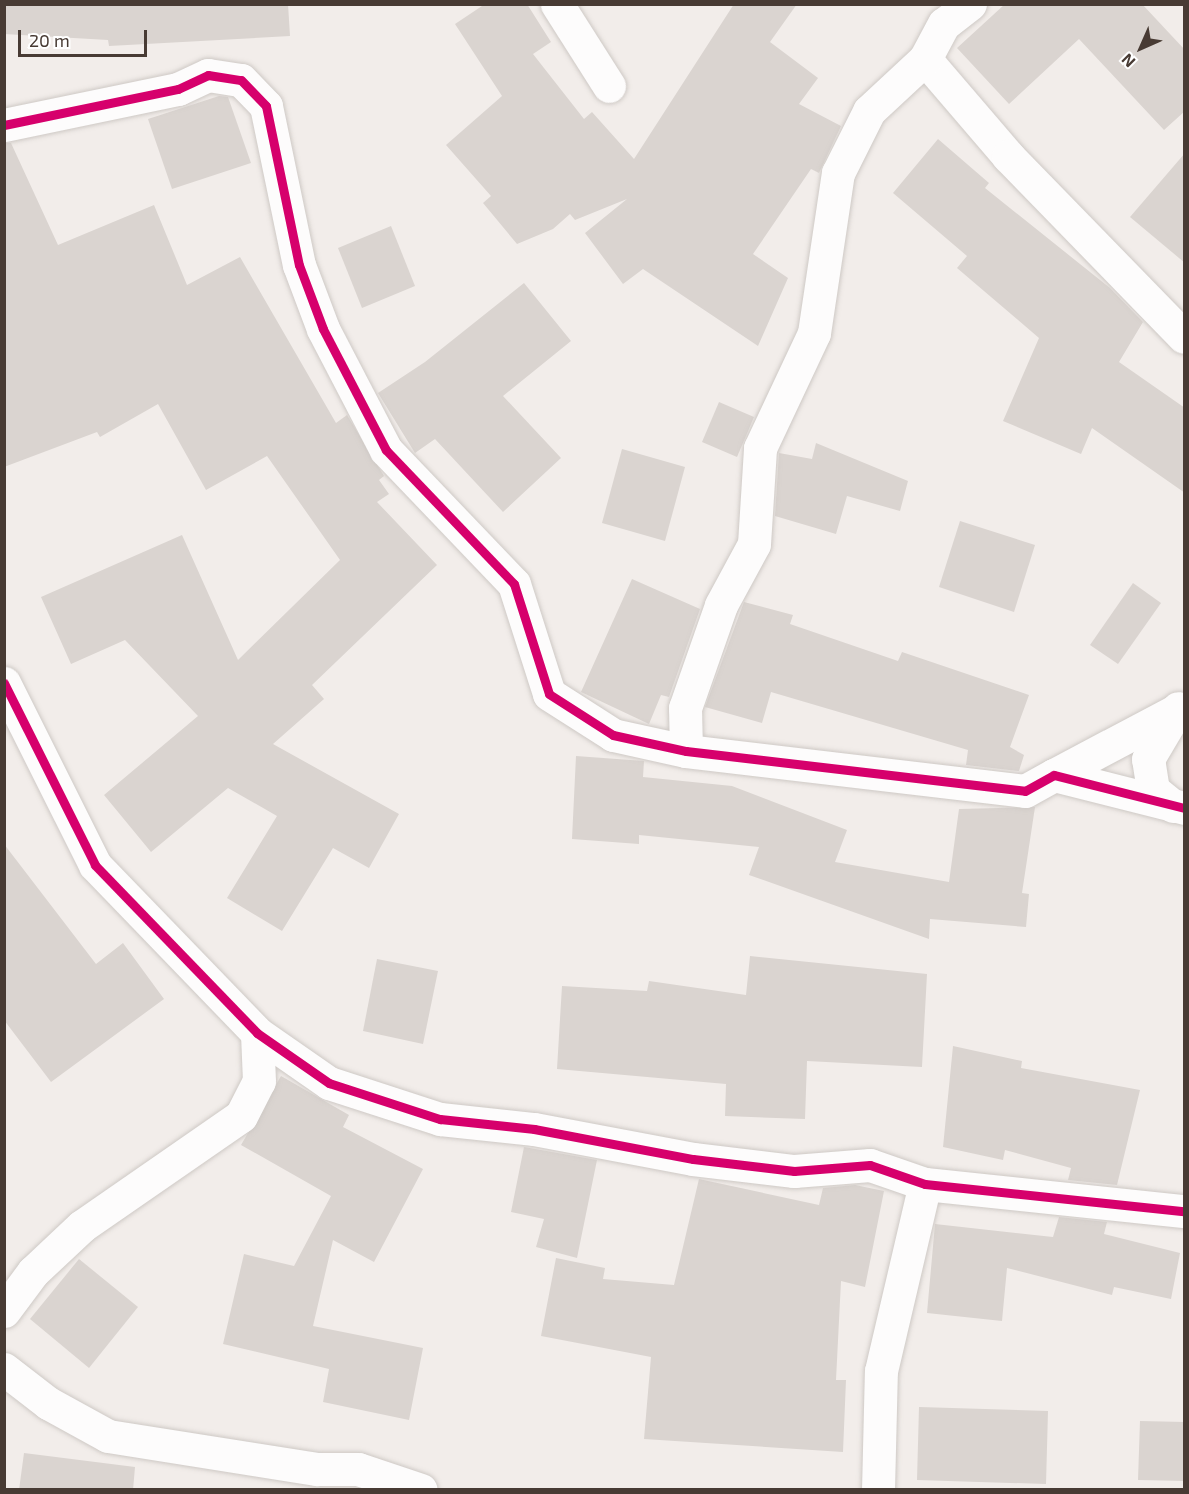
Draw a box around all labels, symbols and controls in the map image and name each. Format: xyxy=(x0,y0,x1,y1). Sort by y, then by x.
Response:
scale bar xyxy=(21,18,150,56)
north arrow xyxy=(1111,18,1171,78)
text: 20 m xyxy=(29,29,70,51)
text: N xyxy=(1117,50,1139,72)

